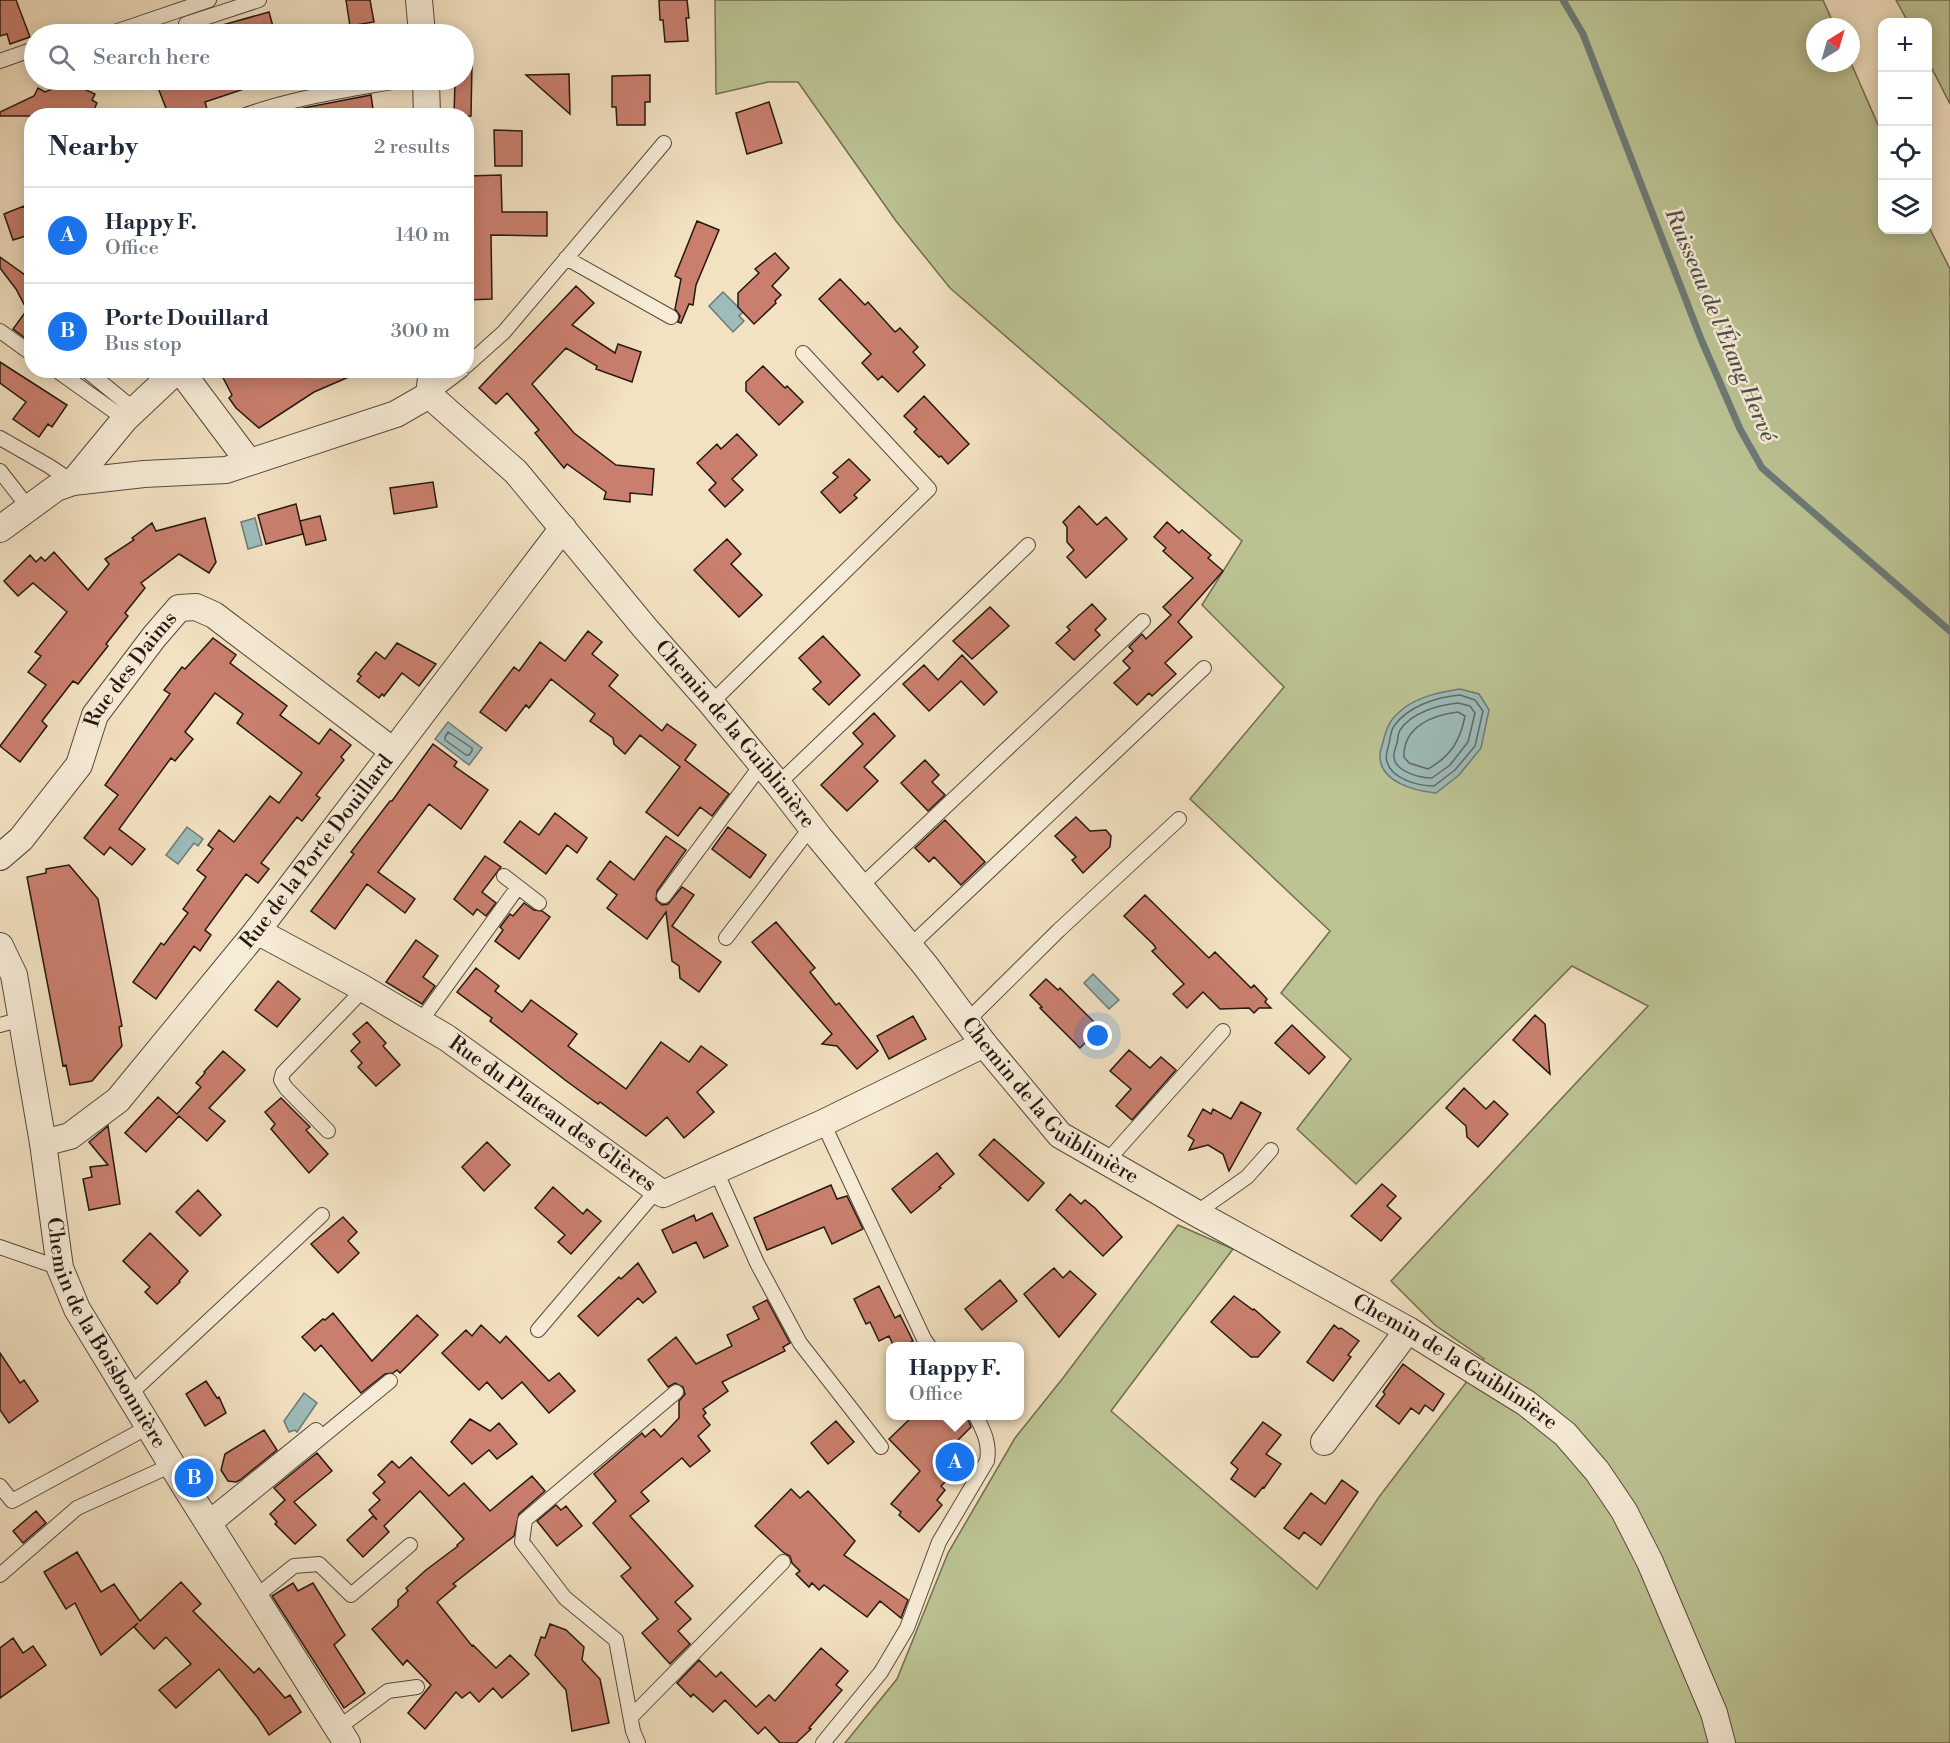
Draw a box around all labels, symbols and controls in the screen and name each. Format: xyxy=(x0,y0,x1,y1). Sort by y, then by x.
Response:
north arrow xyxy=(1806,18,1860,72)
map controls xyxy=(1878,18,1932,234)
button: + xyxy=(1878,18,1932,72)
search box xyxy=(24,24,474,90)
icon: search xyxy=(45,41,78,74)
text: Search here xyxy=(93,44,210,71)
button: − xyxy=(1878,72,1932,126)
button: locate xyxy=(1878,126,1932,180)
text: Nearby xyxy=(48,131,138,163)
text: 2 results xyxy=(374,135,450,160)
button: layers xyxy=(1878,180,1932,234)
water label: Ruisseau de l'Étang Hervé xyxy=(1658,203,1784,447)
text: Happy F. xyxy=(105,209,197,236)
text: A xyxy=(60,223,75,248)
text: 140 m xyxy=(395,223,450,248)
text: Office xyxy=(105,236,159,261)
text: Porte Douillard xyxy=(105,305,269,332)
text: B xyxy=(60,319,75,344)
text: 300 m xyxy=(391,319,450,344)
text: Bus stop xyxy=(105,332,182,357)
street label: Rue des Daims xyxy=(79,606,183,730)
street label: Chemin de la Guiblinière xyxy=(649,635,821,834)
street label: Rue de la Porte Douillard xyxy=(235,750,399,954)
street label: Chemin de la Guiblinière xyxy=(956,1012,1143,1190)
your location xyxy=(1083,1021,1112,1050)
street label: Rue du Plateau des Glières xyxy=(443,1030,661,1198)
street label: Chemin de la Boisbonnière xyxy=(40,1216,172,1453)
street label: Chemin de la Guiblinière xyxy=(1348,1289,1563,1436)
popup xyxy=(886,1342,1024,1420)
text: Happy F. xyxy=(909,1355,1001,1382)
text: Office xyxy=(909,1382,963,1407)
pin: A xyxy=(936,1440,974,1484)
pin: B xyxy=(174,1456,214,1500)

